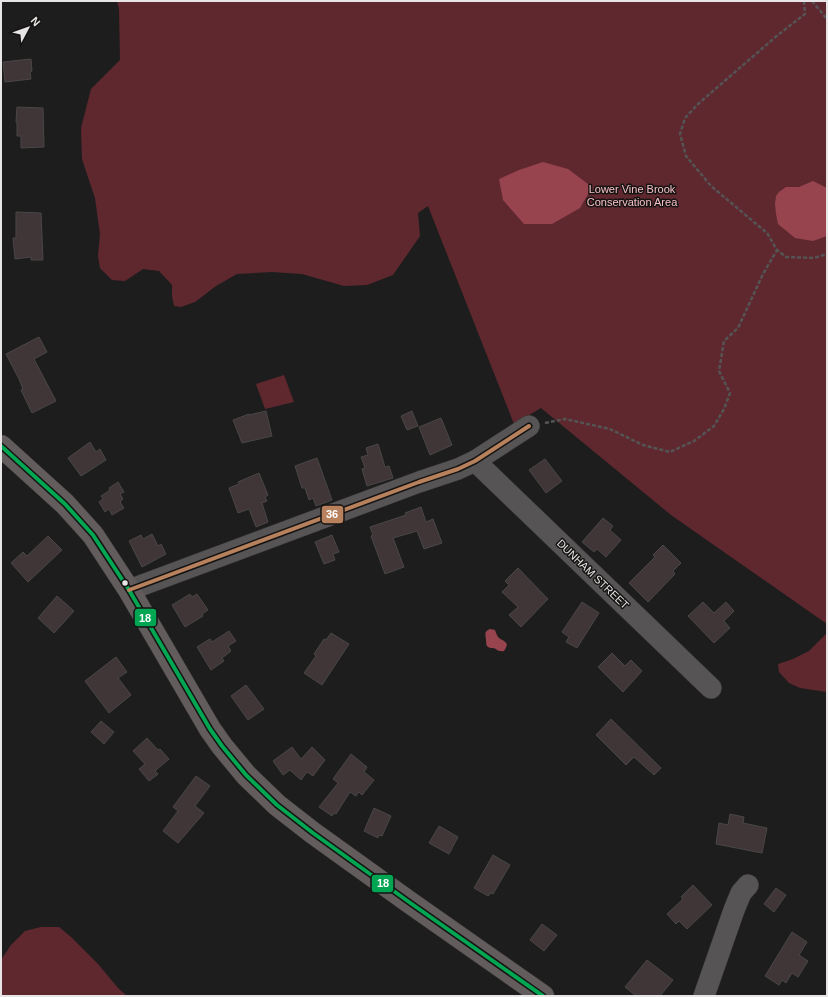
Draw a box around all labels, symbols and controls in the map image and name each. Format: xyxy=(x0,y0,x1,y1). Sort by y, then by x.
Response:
north arrow xyxy=(8,8,48,48)
text: N xyxy=(28,15,43,28)
park label: Lower Vine Brook Conservation Area xyxy=(587,183,678,208)
line badge: 36 xyxy=(321,505,344,524)
text: 36 xyxy=(326,508,338,520)
street label: DUNHAM STREET xyxy=(555,537,631,611)
unlabelled marker xyxy=(120,578,130,588)
line badge: 18 xyxy=(134,608,157,627)
text: 18 xyxy=(139,612,151,624)
line badge: 18 xyxy=(371,874,394,893)
text: 18 xyxy=(377,877,389,889)

